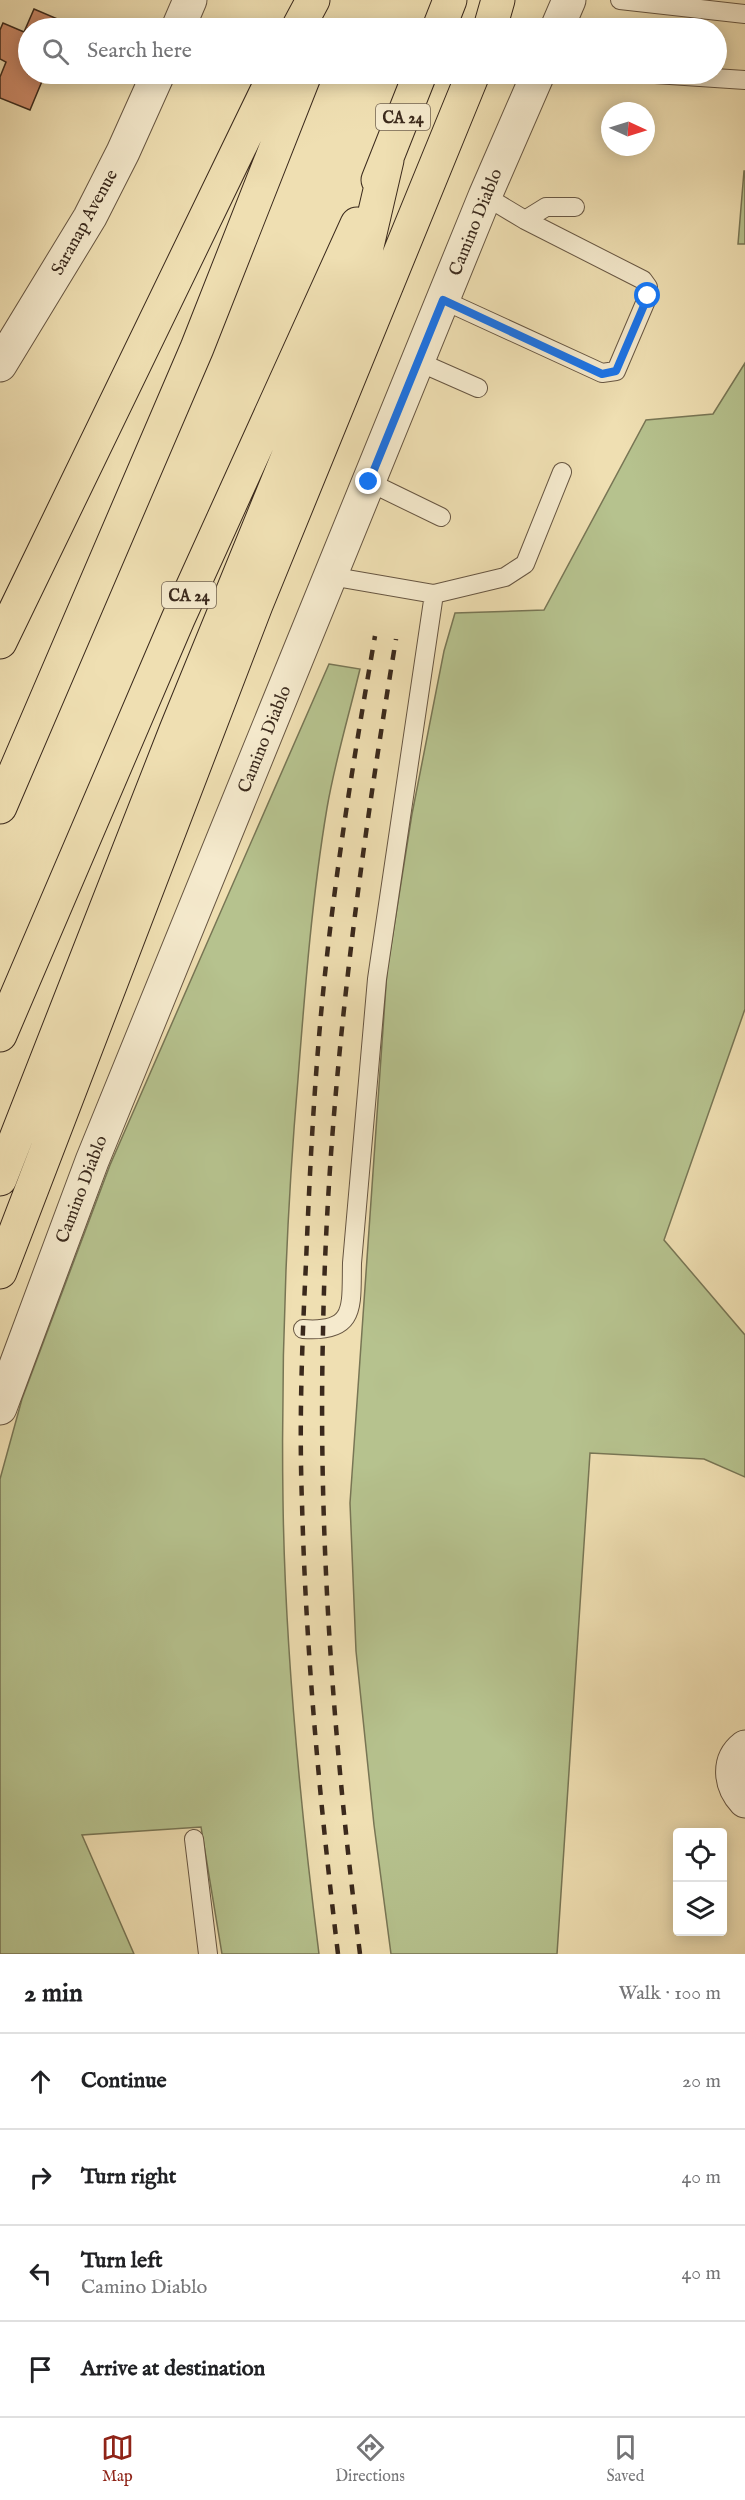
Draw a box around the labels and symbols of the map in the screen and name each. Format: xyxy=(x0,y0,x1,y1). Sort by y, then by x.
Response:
north arrow xyxy=(601,102,655,156)
road number: CA 24 xyxy=(376,104,430,130)
street label: Camino Diablo xyxy=(444,165,508,280)
street label: Saranap Avenue xyxy=(47,166,124,280)
route start xyxy=(634,282,660,308)
route end xyxy=(355,468,381,494)
road number: CA 24 xyxy=(162,582,216,608)
street label: Camino Diablo xyxy=(233,682,297,797)
street label: Camino Diablo xyxy=(51,1132,114,1247)

